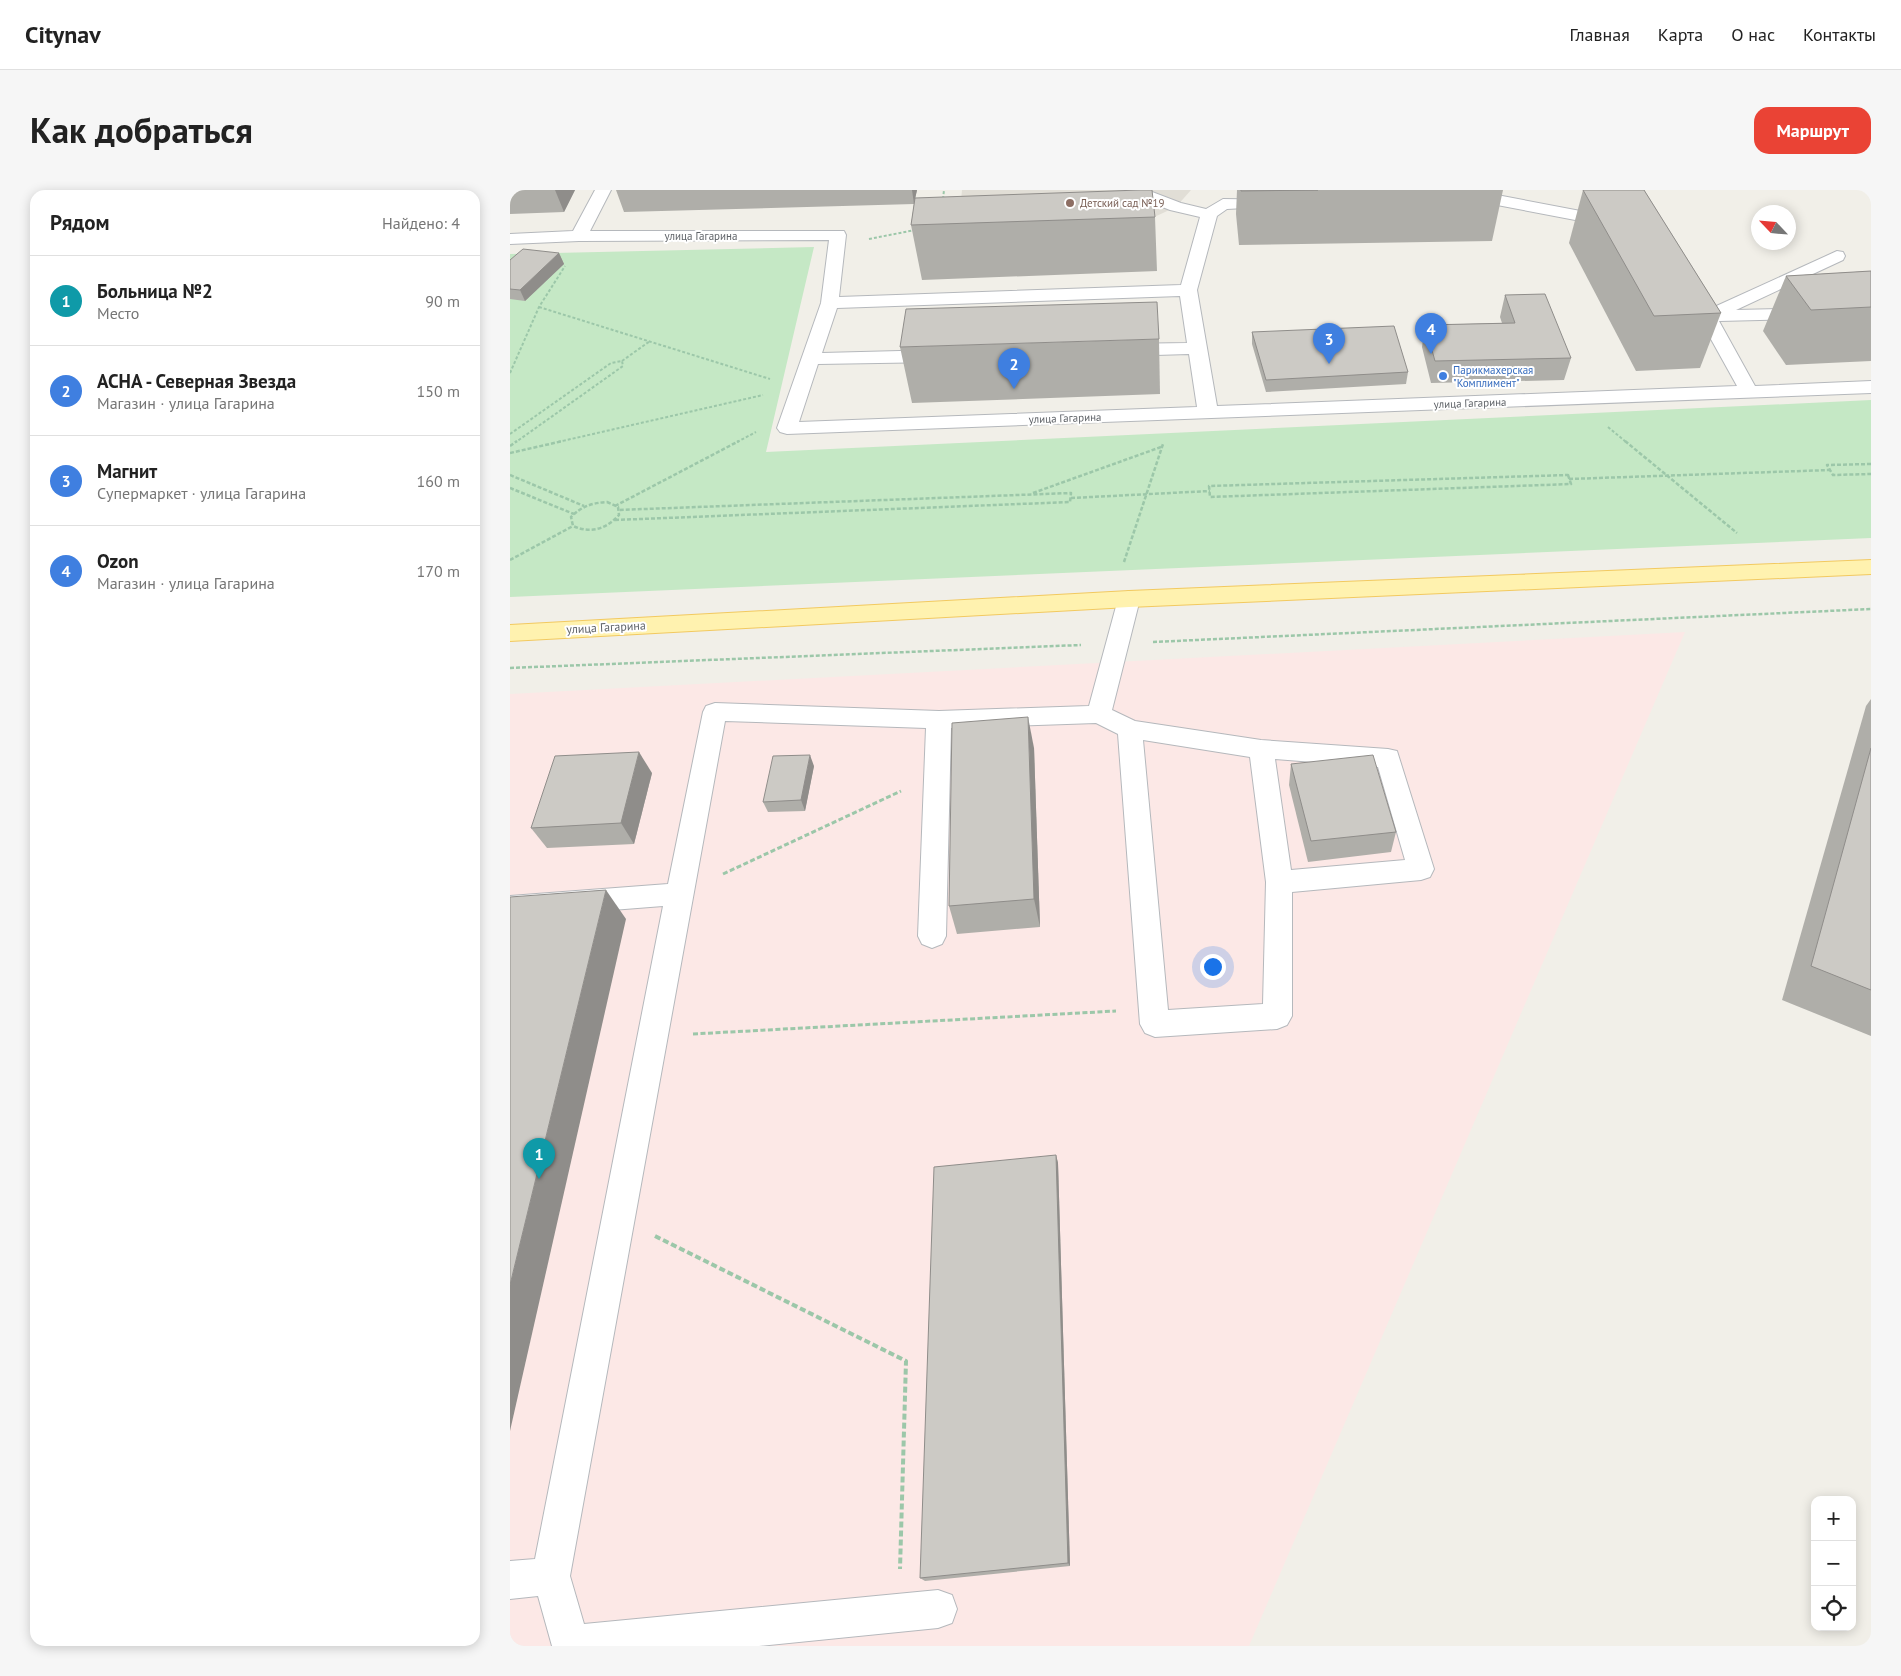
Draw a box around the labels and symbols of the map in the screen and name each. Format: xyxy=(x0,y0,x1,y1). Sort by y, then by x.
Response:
place label: Детский сад №19 xyxy=(1080,196,1165,210)
marker: Детский сад №19 xyxy=(1064,197,1076,209)
north arrow xyxy=(1751,205,1796,250)
street label: улица Гагарина xyxy=(665,229,737,243)
pin: 4 xyxy=(1415,313,1447,354)
pin: 3 xyxy=(1313,323,1345,364)
pin: 2 xyxy=(998,348,1030,389)
place label: Парикмахерская "Комплимент" xyxy=(1453,363,1533,390)
marker: Парикмахерская "Комплимент" xyxy=(1437,370,1449,382)
street label: улица Гагарина xyxy=(1433,395,1507,411)
street label: улица Гагарина xyxy=(1028,410,1102,426)
street label: улица Гагарина xyxy=(566,617,646,637)
your location xyxy=(1200,954,1226,980)
pin: 1 xyxy=(523,1138,555,1179)

